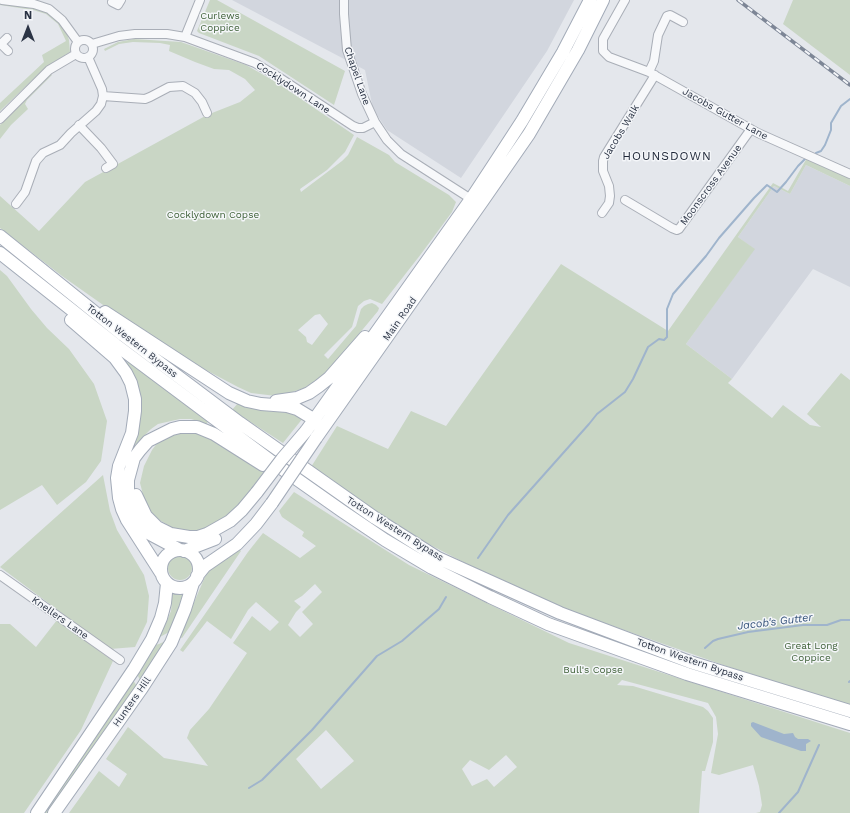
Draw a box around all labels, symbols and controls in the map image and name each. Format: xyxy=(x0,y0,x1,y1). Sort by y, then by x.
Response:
north arrow xyxy=(8,8,48,48)
text: N xyxy=(24,9,32,22)
park label: Curlews Coppice xyxy=(200,10,240,34)
street label: Chapel Lane xyxy=(341,45,373,107)
street label: Cocklydown Lane xyxy=(254,60,332,116)
street label: Jacobs Gutter Lane xyxy=(680,86,770,142)
street label: Jacobs Walk xyxy=(600,103,642,161)
street label: Moonscross Avenue xyxy=(678,142,744,228)
district label: HOUNSDOWN xyxy=(622,149,712,163)
park label: Cocklydown Copse xyxy=(167,209,259,221)
street label: Main Road xyxy=(381,295,419,343)
street label: Totton Western Bypass xyxy=(84,302,180,380)
street label: Totton Western Bypass xyxy=(344,494,446,564)
street label: Knellers Lane xyxy=(29,594,91,642)
water label: Jacob's Gutter xyxy=(736,611,814,633)
street label: Totton Western Bypass xyxy=(635,636,745,684)
park label: Great Long Coppice xyxy=(784,640,838,664)
park label: Bull's Copse xyxy=(563,664,623,676)
street label: Hunters Hill xyxy=(110,675,154,729)

